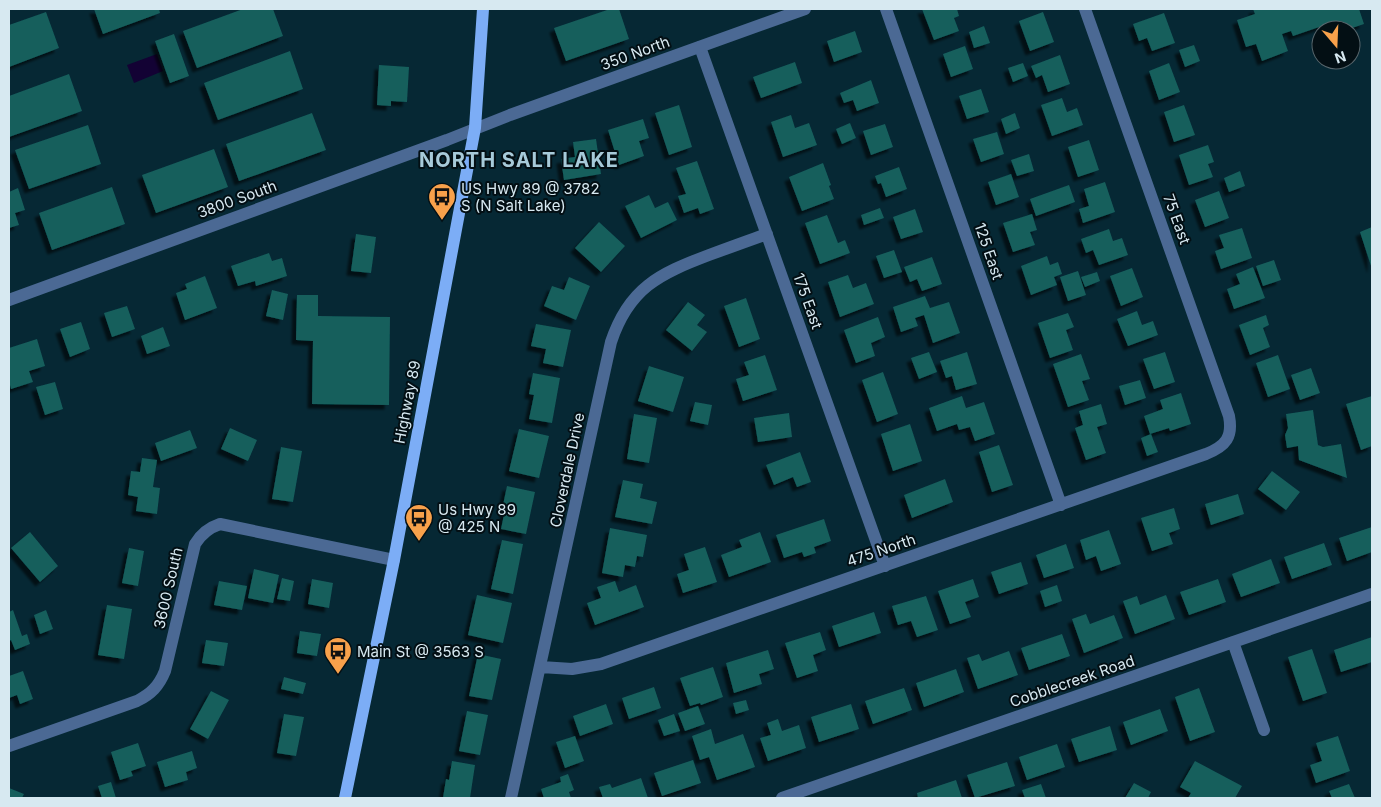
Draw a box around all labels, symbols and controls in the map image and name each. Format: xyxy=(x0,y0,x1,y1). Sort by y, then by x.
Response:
north arrow xyxy=(1311,20,1361,70)
street label: 350 North xyxy=(598,32,672,74)
text: N xyxy=(1333,48,1348,68)
district label: NORTH SALT LAKE xyxy=(419,148,619,172)
street label: 3800 South xyxy=(195,176,279,222)
place label: US Hwy 89 @ 3782 S (N Salt Lake) xyxy=(461,179,600,215)
bus stop icon: US Hwy 89 @ 3782 S (N Salt Lake) xyxy=(427,182,457,221)
street label: 75 East xyxy=(1159,191,1195,247)
street label: 125 East xyxy=(970,220,1008,282)
street label: 175 East xyxy=(789,270,827,332)
street label: Highway 89 xyxy=(390,359,424,445)
street label: Cloverdale Drive xyxy=(546,411,588,529)
place label: Us Hwy 89 @ 425 N xyxy=(438,500,516,536)
bus stop icon: Us Hwy 89 @ 425 N xyxy=(404,503,434,542)
street label: 475 North xyxy=(844,529,918,571)
street label: 3600 South xyxy=(149,545,187,631)
bus stop icon: Main St @ 3563 S xyxy=(323,636,353,675)
place label: Main St @ 3563 S xyxy=(357,642,484,661)
street label: Cobblecreek Road xyxy=(1007,651,1137,711)

